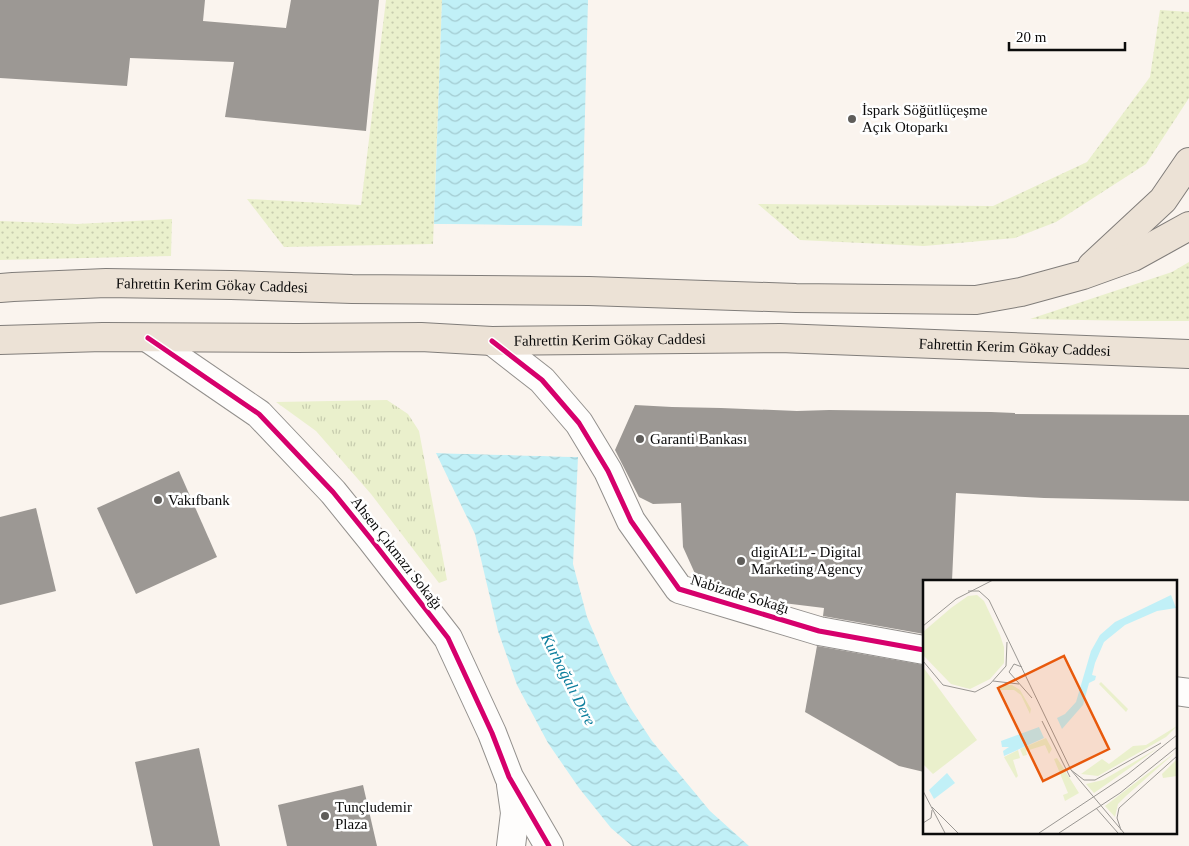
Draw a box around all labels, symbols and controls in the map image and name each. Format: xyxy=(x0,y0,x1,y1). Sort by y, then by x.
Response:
scale bar xyxy=(1009,20,1125,52)
text: 20 m xyxy=(1016,29,1047,45)
place label: İspark Söğütlüçeşme Açık Otoparkı xyxy=(862,102,988,135)
marker: İspark Söğütlüçeşme Açık Otoparkı xyxy=(846,113,858,125)
street label: Fahrettin Kerim Gökay Caddesi xyxy=(116,275,308,296)
street label: Fahrettin Kerim Gökay Caddesi xyxy=(514,331,706,349)
street label: Fahrettin Kerim Gökay Caddesi xyxy=(918,335,1111,359)
place label: Garanti Bankası xyxy=(650,431,747,447)
marker: Garanti Bankası xyxy=(634,433,646,445)
place label: Vakıfbank xyxy=(168,492,230,508)
marker: Vakıfbank xyxy=(152,494,164,506)
street label: Ahsen Çıkmazı Sokağı xyxy=(348,494,446,612)
place label: digitALL - Digital Marketing Agency xyxy=(751,544,864,577)
marker: digitALL - Digital Marketing Agency xyxy=(735,555,747,567)
street label: Nabizade Sokağı xyxy=(689,571,791,617)
inset map xyxy=(923,580,1176,834)
water label: Kurbağalı Dere xyxy=(537,629,599,729)
place label: Tunçludemir Plaza xyxy=(335,799,412,832)
marker: Tunçludemir Plaza xyxy=(319,810,331,822)

